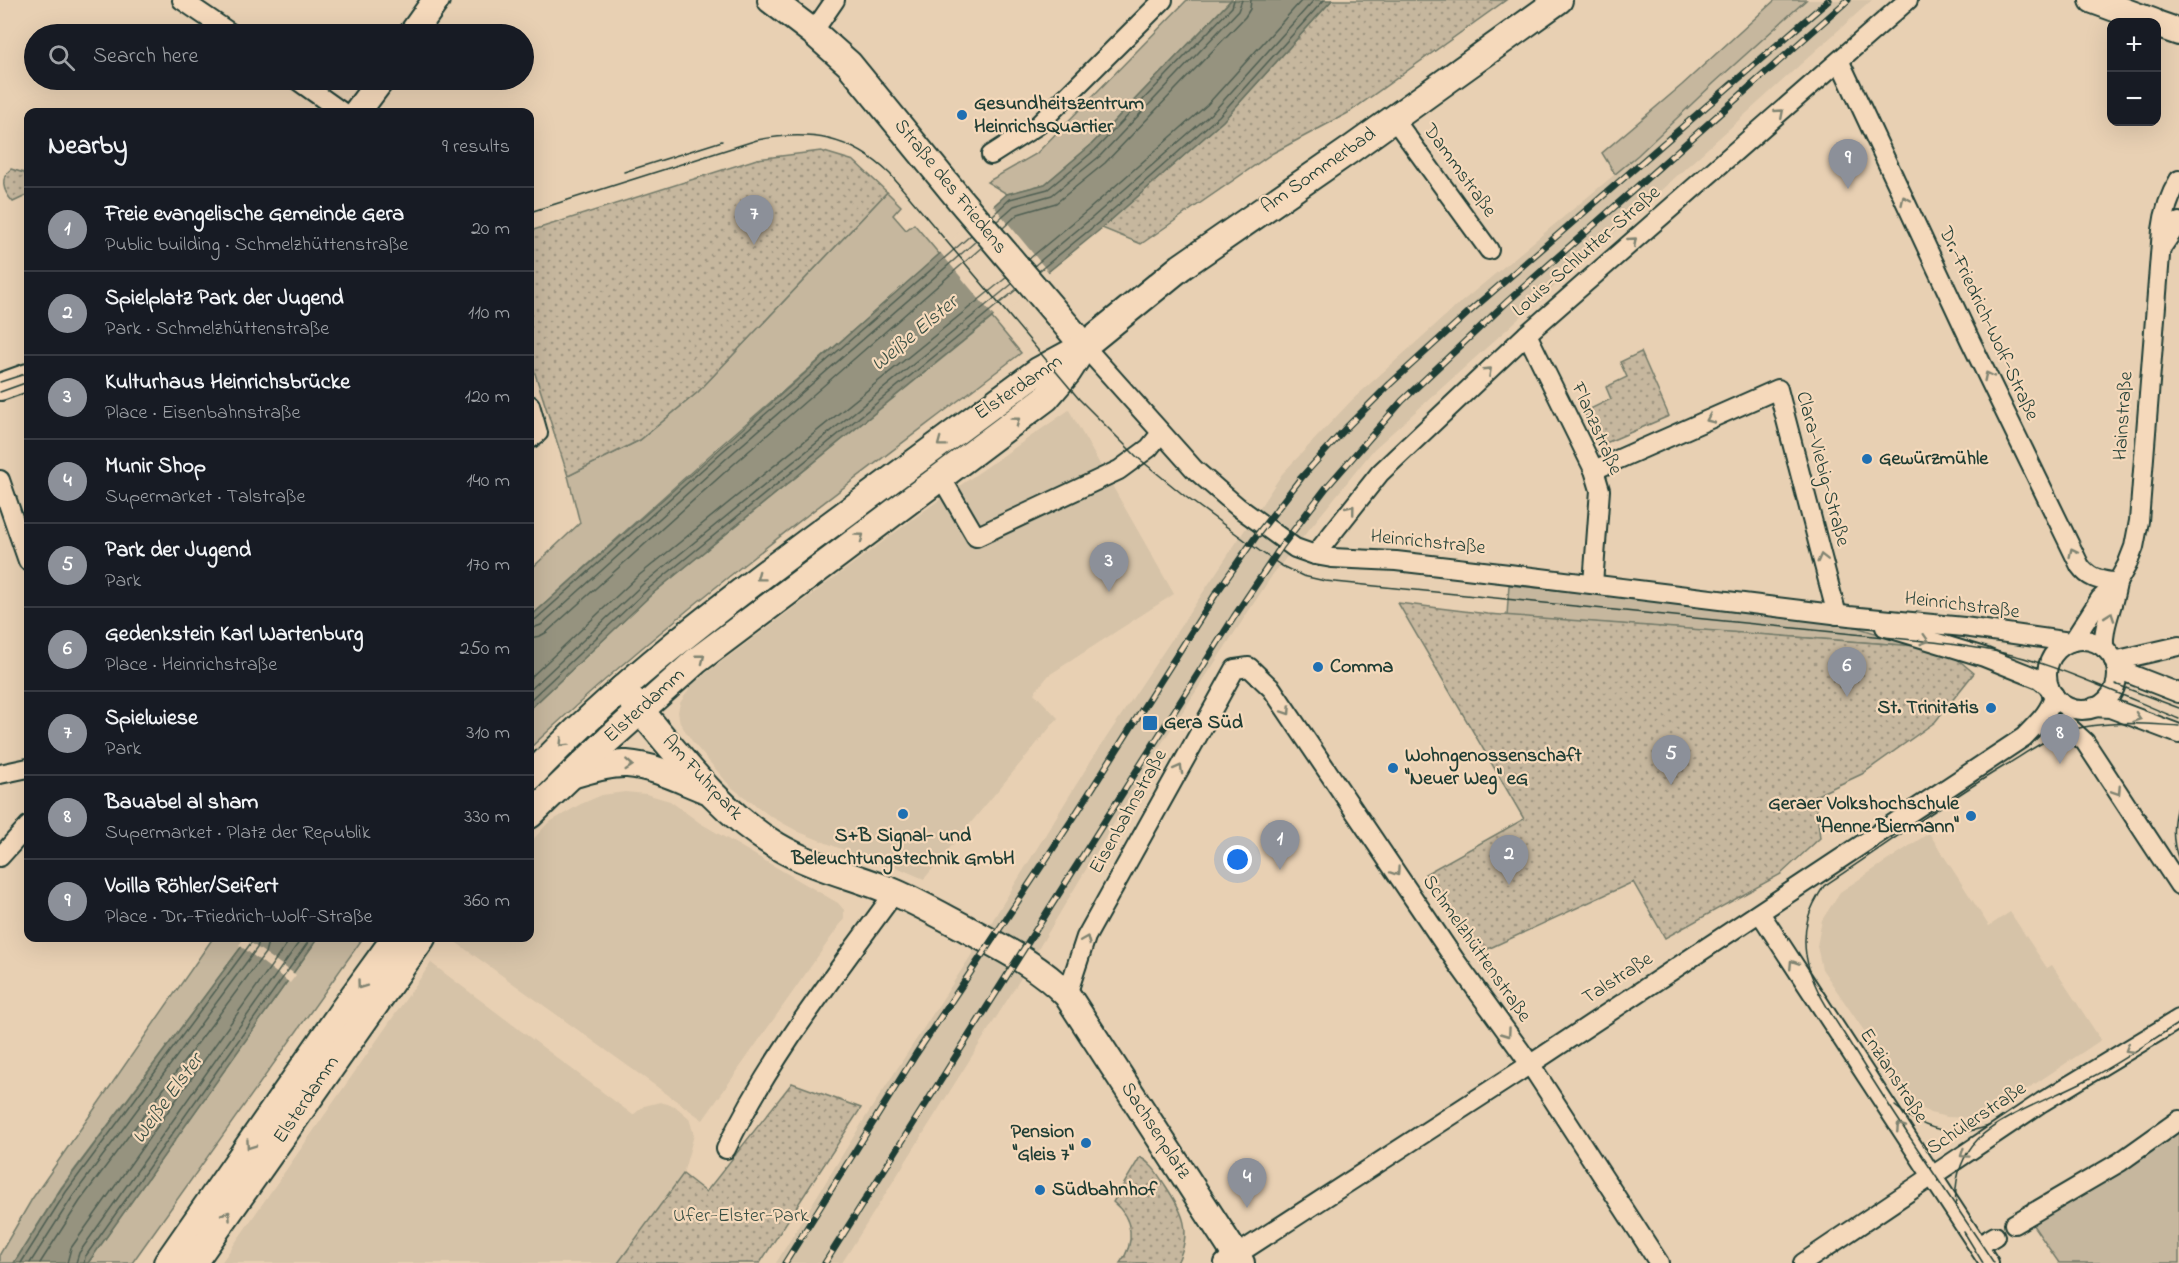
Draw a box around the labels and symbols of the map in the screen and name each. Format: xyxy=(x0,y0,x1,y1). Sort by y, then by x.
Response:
place label: Gesundheitszentrum HeinrichsQuartier xyxy=(974,90,1145,142)
marker: Gesundheitszentrum HeinrichsQuartier xyxy=(955,108,969,122)
one-way arrow xyxy=(1774,109,1784,120)
street label: Straße des Friedens xyxy=(886,113,1014,261)
street label: Dammstraße xyxy=(1414,117,1503,224)
street label: Am Sommerbad xyxy=(1255,120,1383,222)
pin: 9 xyxy=(1828,140,1868,189)
street label: Louis-Schlutter-Straße xyxy=(1506,179,1668,325)
one-way arrow xyxy=(1900,195,1912,206)
pin: 7 xyxy=(734,196,774,245)
street label: Dr.-Friedrich-Wolf-Straße xyxy=(1930,221,2046,426)
one-way arrow xyxy=(1627,237,1637,248)
water label: Weiße Elster xyxy=(865,287,967,379)
street label: Elsterdamm xyxy=(969,348,1069,428)
one-way arrow xyxy=(1481,367,1491,378)
street label: Hainstraße xyxy=(2106,370,2142,462)
one-way arrow xyxy=(1984,372,1995,383)
street label: Flanzstraße xyxy=(1562,377,1629,480)
street label: Clara-Viebig-Straße xyxy=(1786,388,1857,550)
one-way arrow xyxy=(1706,411,1717,423)
one-way arrow xyxy=(1010,417,1021,428)
one-way arrow xyxy=(936,436,947,447)
place label: Gewürzmühle xyxy=(1879,445,1989,474)
marker: Gewürzmühle xyxy=(1860,452,1874,466)
one-way arrow xyxy=(1343,505,1354,516)
street label: Heinrichstraße xyxy=(1369,523,1487,563)
one-way arrow xyxy=(853,534,864,545)
pin: 3 xyxy=(1090,542,1128,592)
one-way arrow xyxy=(2069,547,2080,558)
one-way arrow xyxy=(1817,553,1829,564)
one-way arrow xyxy=(756,570,767,581)
street label: Heinrichstraße xyxy=(1903,585,2021,627)
one-way arrow xyxy=(2102,611,2115,621)
one-way arrow xyxy=(1919,633,1930,645)
pin: 6 xyxy=(1828,648,1866,697)
place label: Comma xyxy=(1330,653,1393,682)
one-way arrow xyxy=(694,654,705,665)
marker: Comma xyxy=(1311,660,1325,674)
street label: Elsterdamm xyxy=(598,662,692,750)
place label: St. Trinitatis xyxy=(1878,694,1979,723)
marker: St. Trinitatis xyxy=(1984,701,1998,715)
one-way arrow xyxy=(1280,704,1291,715)
place label: Gera Süd xyxy=(1164,709,1244,738)
one-way arrow xyxy=(2131,710,2142,723)
marker: Gera Süd xyxy=(1141,714,1159,732)
pin: 8 xyxy=(2040,714,2080,764)
street label: Am Fuhrpark xyxy=(655,729,750,828)
one-way arrow xyxy=(560,735,571,746)
pin: 5 xyxy=(1652,736,1690,785)
place label: Wohngenossenschaft "Neuer Weg" eG xyxy=(1404,742,1582,795)
street label: Eisenbahnstraße xyxy=(1083,744,1175,880)
one-way arrow xyxy=(624,759,633,772)
marker: Wohngenossenschaft "Neuer Weg" eG xyxy=(1386,761,1400,775)
one-way arrow xyxy=(1172,764,1184,775)
one-way arrow xyxy=(2110,784,2121,795)
place label: Geraer Volkshochschule "Aenne Biermann" xyxy=(1768,790,1960,842)
marker: S+B Signal- und Beleuchtungstechnik GmbH xyxy=(896,807,910,821)
marker: Geraer Volkshochschule "Aenne Biermann" xyxy=(1964,809,1978,823)
pin: 1 xyxy=(1260,820,1300,870)
place label: S+B Signal- und Beleuchtungstechnik GmbH xyxy=(790,822,1015,875)
pin: 2 xyxy=(1490,836,1528,885)
your location xyxy=(1223,845,1252,874)
one-way arrow xyxy=(1389,866,1400,877)
street label: Schmelzhüttenstraße xyxy=(1414,869,1538,1029)
one-way arrow xyxy=(1079,935,1091,946)
street label: Talstraße xyxy=(1577,945,1659,1013)
one-way arrow xyxy=(1789,960,1801,970)
one-way arrow xyxy=(357,978,368,989)
street label: Enzianstraße xyxy=(1851,1023,1935,1129)
one-way arrow xyxy=(1499,1026,1510,1037)
one-way arrow xyxy=(2125,1042,2135,1054)
water label: Weiße Elster xyxy=(125,1046,212,1150)
street label: Elsterdamm xyxy=(267,1050,347,1150)
street label: Schülerstraße xyxy=(1921,1075,2033,1163)
street label: Sachsenplatz xyxy=(1113,1077,1198,1186)
place label: Pension "Gleis 7" xyxy=(1011,1118,1074,1170)
one-way arrow xyxy=(1896,1123,1908,1133)
marker: Pension "Gleis 7" xyxy=(1079,1136,1093,1150)
one-way arrow xyxy=(246,1138,257,1149)
one-way arrow xyxy=(1960,1147,1971,1158)
pin: 4 xyxy=(1228,1158,1266,1208)
place label: Südbahnhof xyxy=(1052,1176,1158,1205)
marker: Südbahnhof xyxy=(1033,1183,1047,1197)
park label: Ufer-Elster-Park xyxy=(673,1202,809,1231)
one-way arrow xyxy=(220,1211,231,1222)

